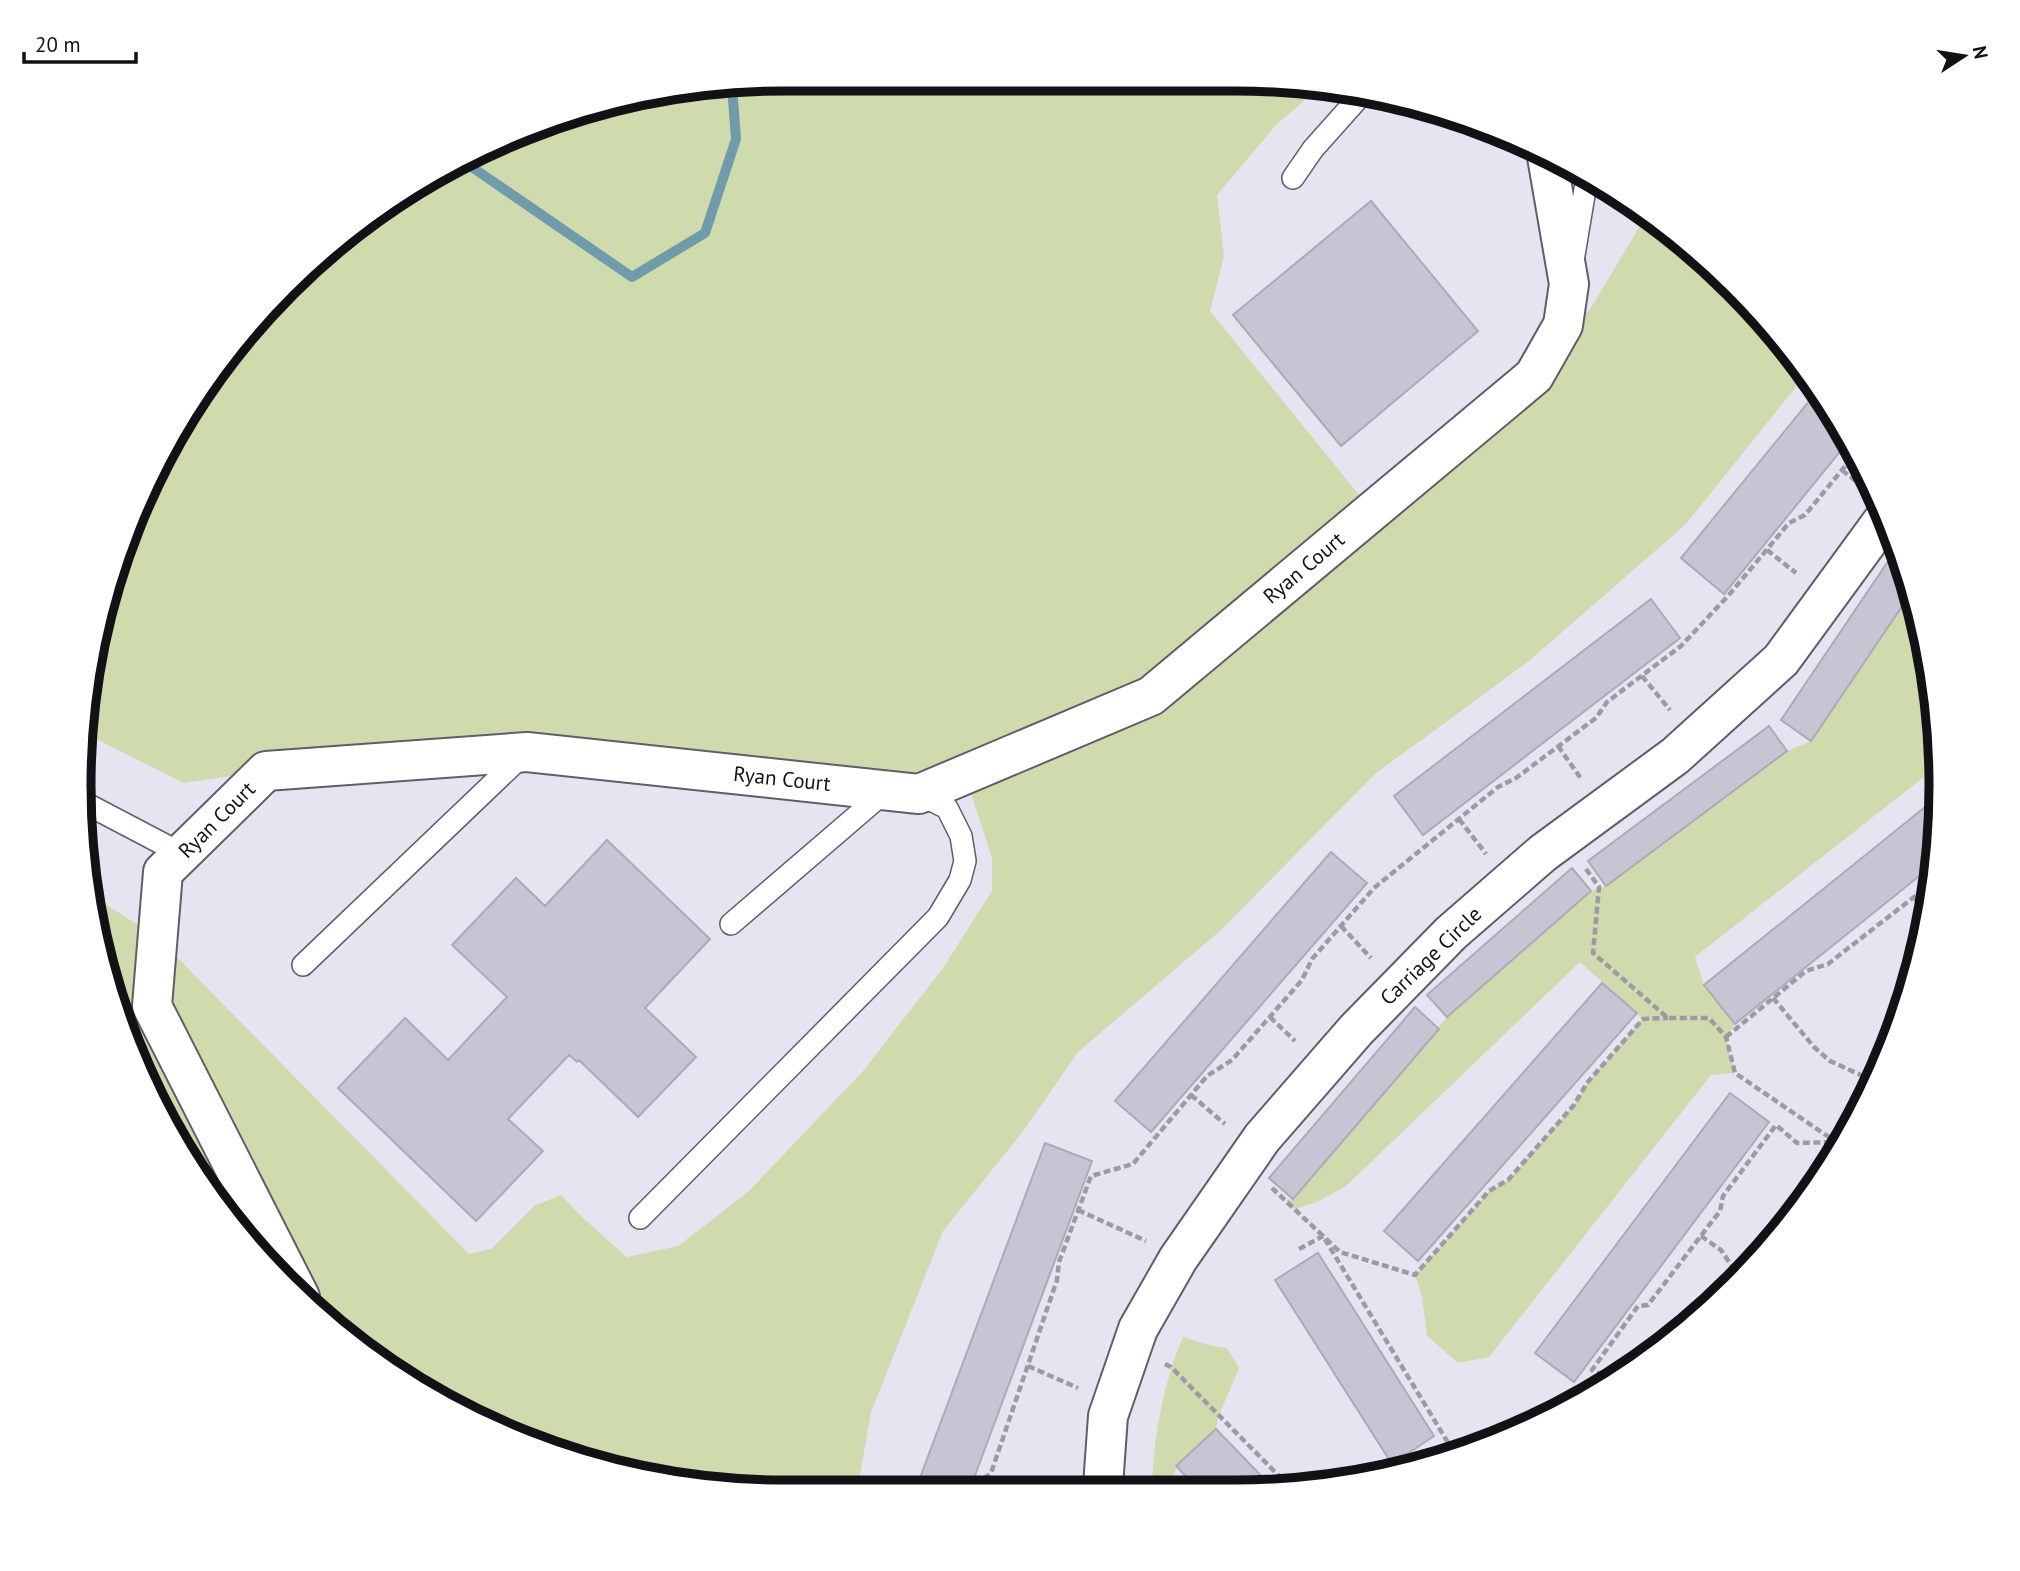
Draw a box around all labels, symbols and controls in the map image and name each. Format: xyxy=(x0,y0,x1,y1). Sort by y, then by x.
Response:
scale bar xyxy=(24,21,136,65)
north arrow xyxy=(1929,21,1999,91)
text: 20 m xyxy=(35,31,81,58)
text: N xyxy=(1968,44,1994,61)
street label: Ryan Court xyxy=(1258,526,1350,609)
street label: Ryan Court xyxy=(732,760,832,797)
street label: Ryan Court xyxy=(173,776,261,864)
street label: Carriage Circle xyxy=(1374,900,1487,1011)

